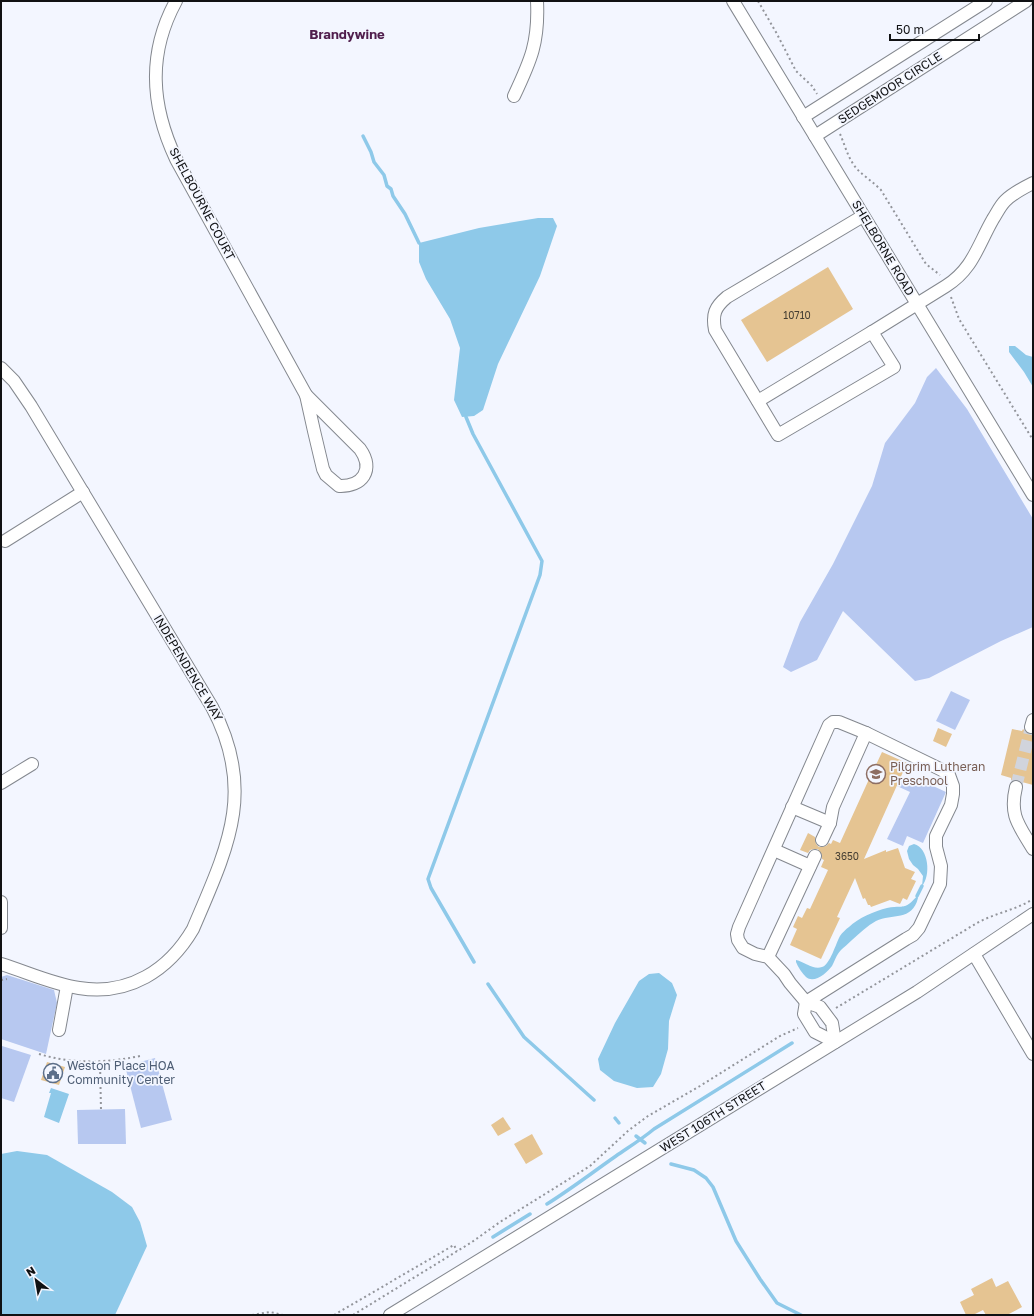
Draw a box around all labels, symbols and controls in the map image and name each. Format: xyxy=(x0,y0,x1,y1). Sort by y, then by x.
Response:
scale bar xyxy=(890,16,979,42)
text: 50 m xyxy=(896,22,924,37)
district label: Brandywine xyxy=(309,26,385,42)
street label: SEDGEMOOR CIRCLE xyxy=(835,48,944,127)
street label: SHELBOURNE COURT xyxy=(166,145,239,263)
street label: SHELBORNE ROAD xyxy=(849,197,918,298)
house number: 10710 xyxy=(783,309,811,321)
street label: INDEPENDENCE WAY xyxy=(151,612,226,724)
place label: Pilgrim Lutheran Preschool xyxy=(890,759,985,788)
school or university icon: Pilgrim Lutheran Preschool xyxy=(865,763,887,785)
house number: 3650 xyxy=(835,850,859,862)
place label: Weston Place HOA Community Center xyxy=(67,1058,175,1087)
public building icon: Weston Place HOA Community Center xyxy=(42,1062,64,1084)
street label: WEST 106TH STREET xyxy=(657,1078,769,1155)
north arrow xyxy=(16,1260,56,1300)
text: N xyxy=(24,1263,38,1279)

